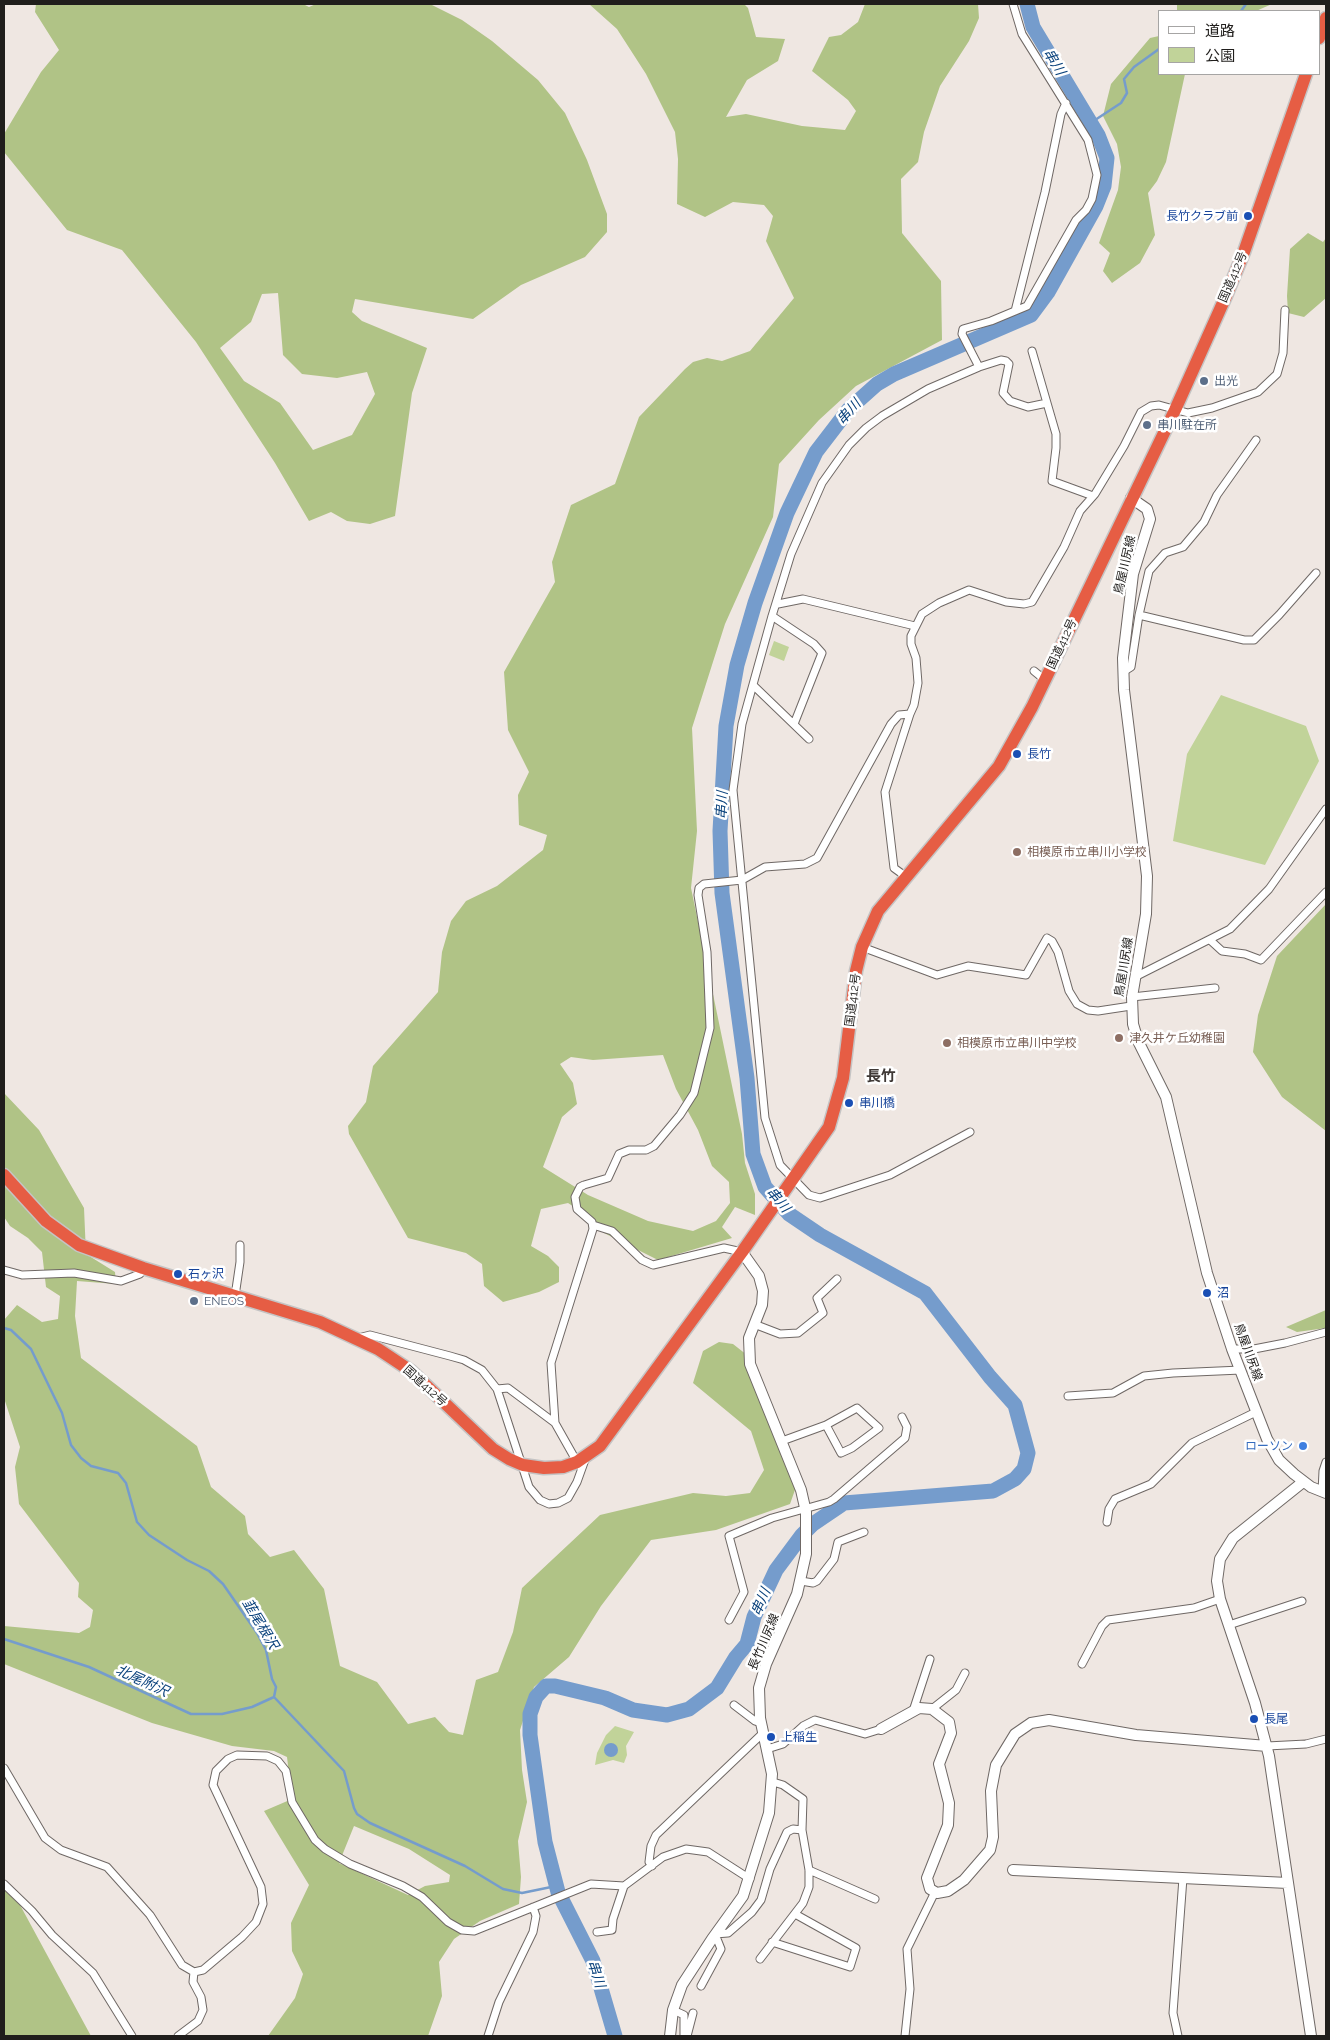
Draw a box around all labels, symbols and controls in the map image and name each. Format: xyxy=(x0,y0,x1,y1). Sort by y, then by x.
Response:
legend xyxy=(1158,10,1320,75)
text: 道路 xyxy=(1205,22,1235,40)
water label: 串川 xyxy=(1040,46,1068,78)
text: 公園 xyxy=(1205,47,1235,65)
place label: 長竹クラブ前 xyxy=(1166,209,1238,223)
marker: 長竹クラブ前 xyxy=(1242,210,1254,222)
street label: 国道412号 xyxy=(1216,249,1250,305)
place label: 出光 xyxy=(1214,374,1238,388)
marker: 出光 xyxy=(1198,375,1210,387)
water label: 串川 xyxy=(833,396,865,428)
place label: 串川駐在所 xyxy=(1157,418,1217,432)
marker: 串川駐在所 xyxy=(1141,419,1153,431)
street label: 鳥屋川尻線 xyxy=(1111,534,1139,596)
street label: 国道412号 xyxy=(1044,617,1080,671)
place label: 長竹 xyxy=(1027,747,1051,761)
marker: 長竹 xyxy=(1011,748,1023,760)
water label: 串川 xyxy=(713,791,731,819)
place label: 相模原市立串川小学校 xyxy=(1027,845,1147,859)
marker: 相模原市立串川小学校 xyxy=(1011,846,1023,858)
street label: 鳥屋川尻線 xyxy=(1112,936,1136,998)
street label: 国道412号 xyxy=(843,972,863,1028)
place label: 津久井ケ丘幼稚園 xyxy=(1129,1031,1225,1045)
marker: 津久井ケ丘幼稚園 xyxy=(1113,1032,1125,1044)
place label: 相模原市立串川中学校 xyxy=(957,1036,1077,1050)
marker: 相模原市立串川中学校 xyxy=(941,1037,953,1049)
district label: 長竹 xyxy=(866,1067,896,1085)
place label: 串川橋 xyxy=(859,1096,895,1110)
marker: 串川橋 xyxy=(843,1097,855,1109)
water label: 串川 xyxy=(762,1184,794,1216)
place label: 石ヶ沢 xyxy=(188,1267,224,1281)
marker: 石ヶ沢 xyxy=(172,1268,184,1280)
place label: 沼 xyxy=(1217,1286,1229,1300)
marker: 沼 xyxy=(1201,1287,1213,1299)
place label: ENEOS xyxy=(204,1294,244,1308)
marker: ENEOS xyxy=(188,1295,200,1307)
street label: 鳥屋川尻線 xyxy=(1231,1321,1265,1383)
street label: 国道412号 xyxy=(400,1363,450,1409)
place label: ローソン xyxy=(1245,1439,1293,1453)
marker: ローソン xyxy=(1297,1440,1309,1452)
water label: 串川 xyxy=(748,1586,774,1618)
water label: 韮尾根沢 xyxy=(238,1596,282,1652)
street label: 長竹川尻線 xyxy=(746,1612,782,1672)
water label: 北尾附沢 xyxy=(113,1662,171,1700)
place label: 長尾 xyxy=(1264,1712,1288,1726)
marker: 長尾 xyxy=(1248,1713,1260,1725)
place label: 上稲生 xyxy=(781,1730,817,1744)
marker: 上稲生 xyxy=(765,1731,777,1743)
water label: 串川 xyxy=(584,1958,608,1990)

